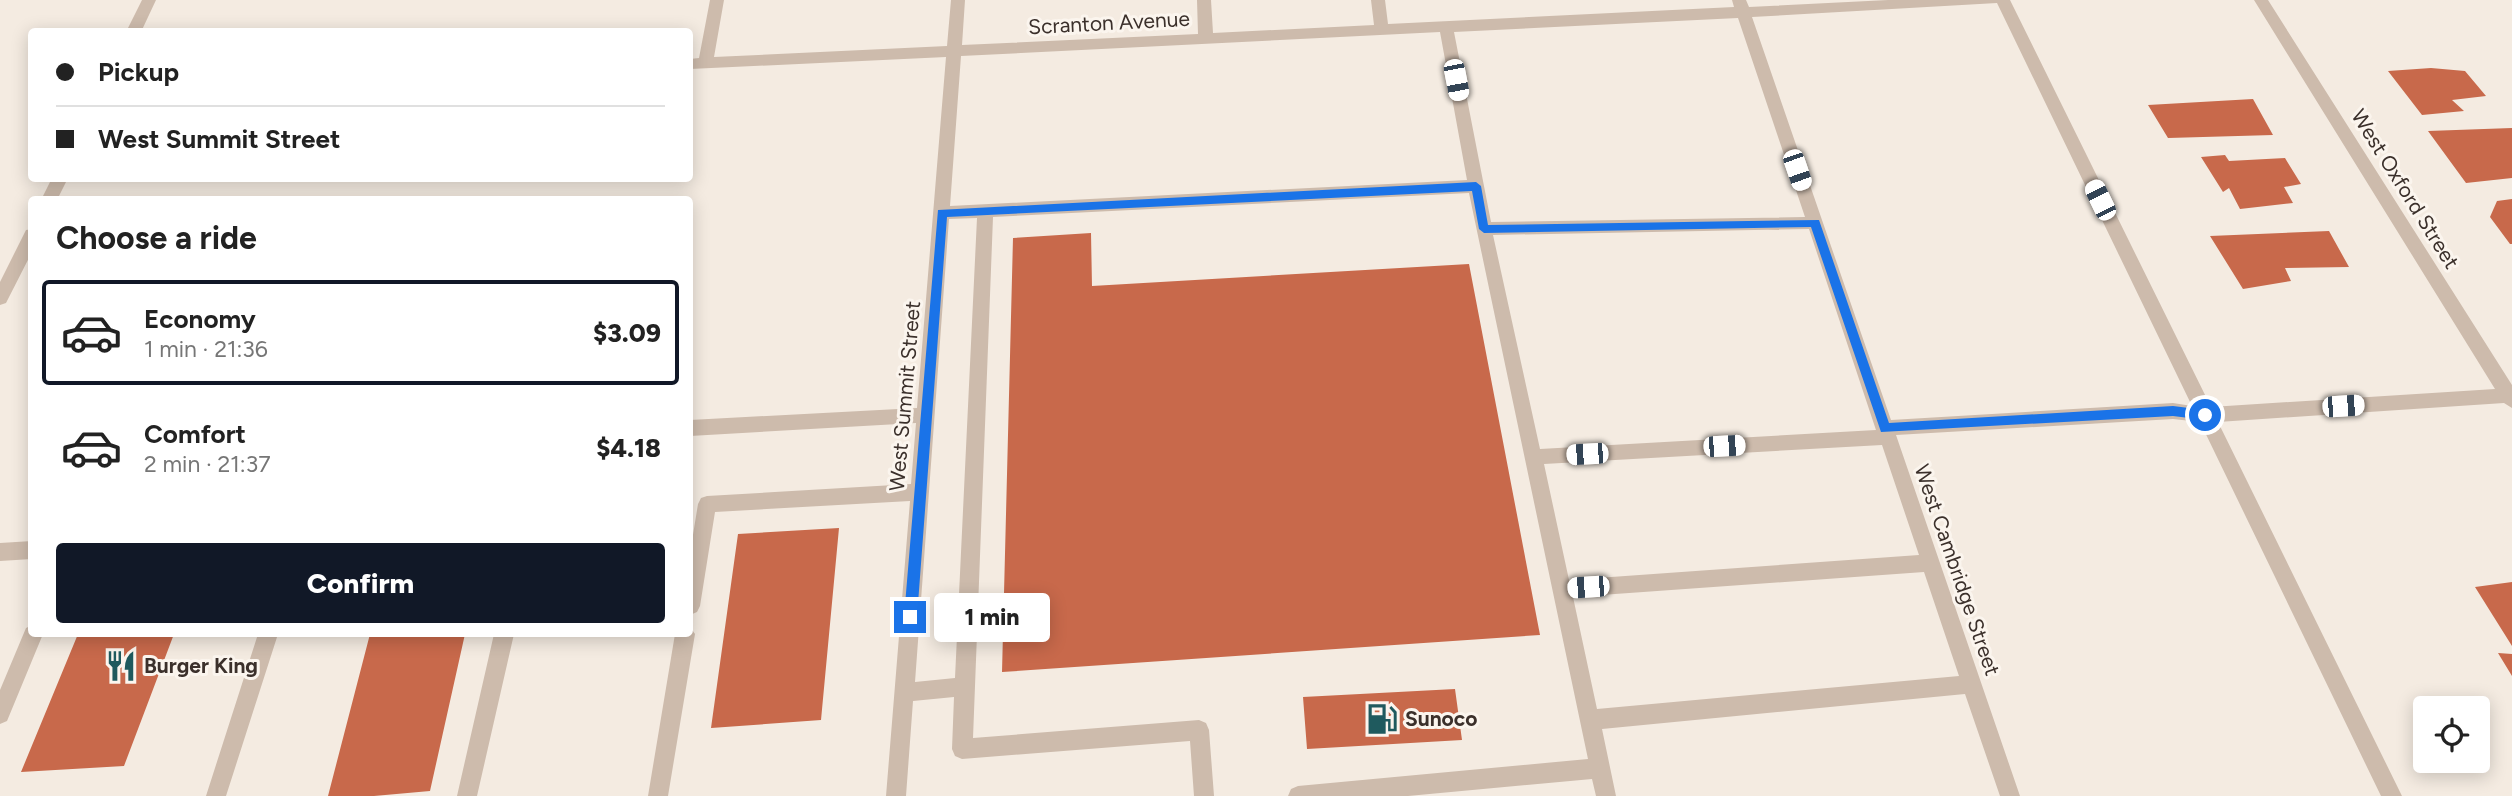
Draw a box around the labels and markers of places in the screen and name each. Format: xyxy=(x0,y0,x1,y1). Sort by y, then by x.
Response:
restaurant icon: Burger King xyxy=(104,649,138,683)
place label: Burger King xyxy=(144,653,258,678)
fuel station icon: Sunoco xyxy=(1365,702,1399,736)
place label: Sunoco xyxy=(1405,706,1477,731)

